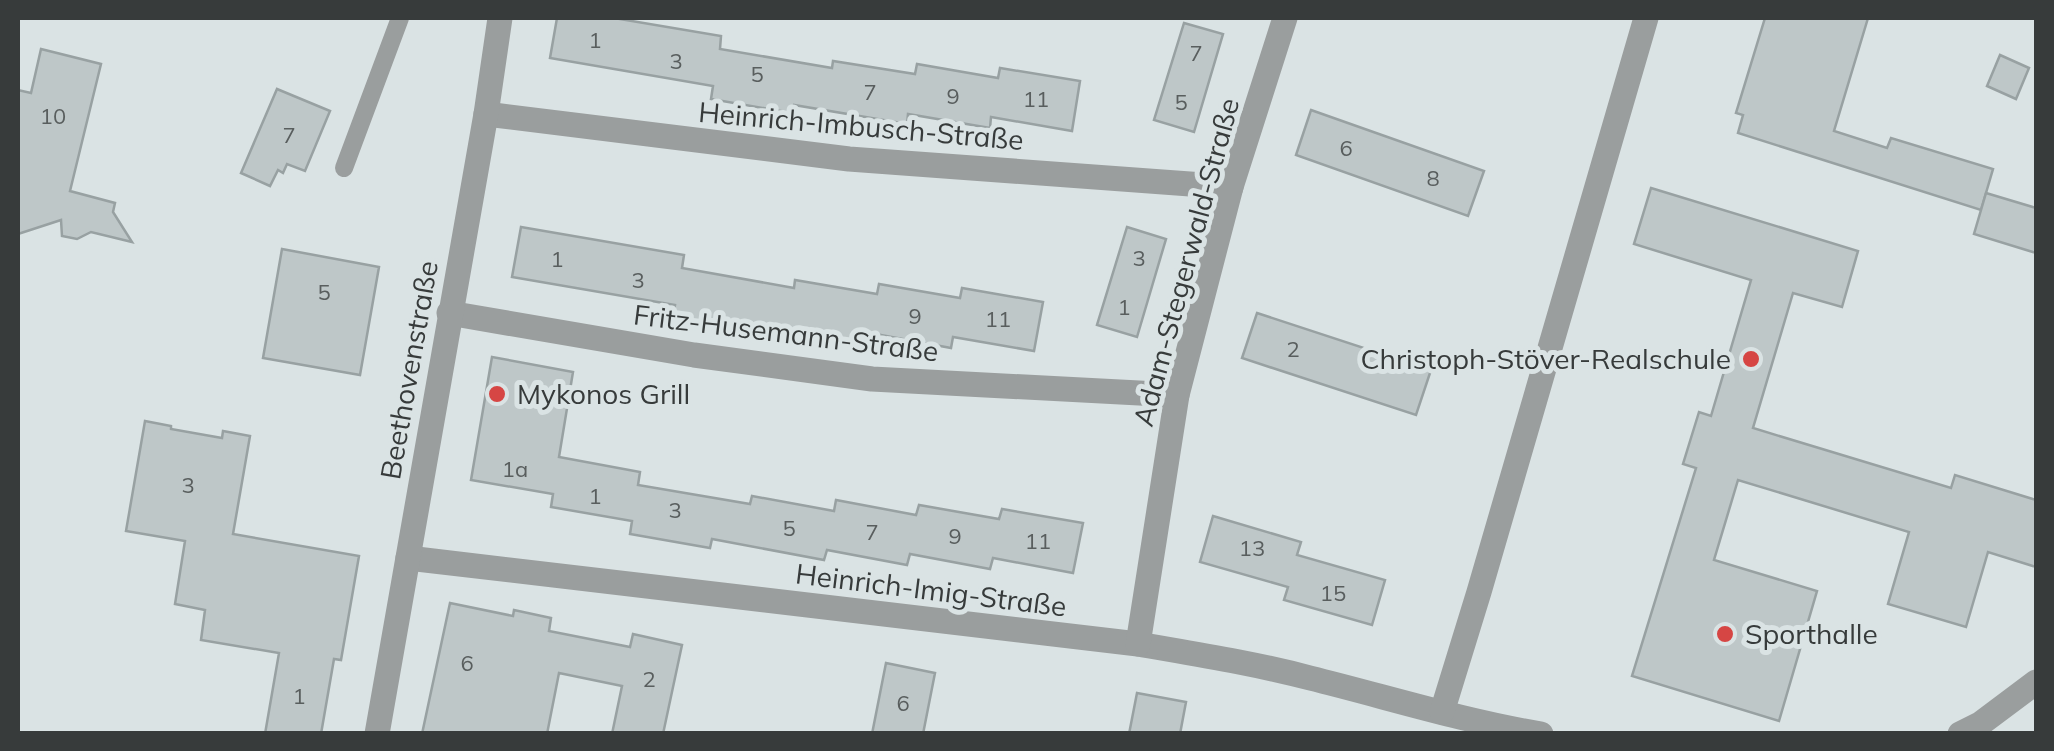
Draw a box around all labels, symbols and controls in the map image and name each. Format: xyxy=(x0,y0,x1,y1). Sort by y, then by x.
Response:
house number: 1 xyxy=(588,26,602,54)
house number: 7 xyxy=(1189,39,1203,67)
house number: 3 xyxy=(669,47,683,75)
house number: 5 xyxy=(750,60,764,88)
house number: 7 xyxy=(863,78,877,106)
house number: 9 xyxy=(946,82,960,110)
house number: 11 xyxy=(1023,85,1049,113)
house number: 5 xyxy=(1174,88,1188,116)
street label: Heinrich-Imbusch-Straße xyxy=(697,94,1025,157)
street label: Adam-Stegerwald-Straße xyxy=(1125,94,1246,430)
house number: 10 xyxy=(40,102,66,130)
house number: 7 xyxy=(282,121,296,149)
house number: 6 xyxy=(1339,134,1353,162)
house number: 8 xyxy=(1426,164,1440,192)
house number: 3 xyxy=(1132,244,1146,272)
house number: 1 xyxy=(550,245,564,273)
street label: Beethovenstraße xyxy=(372,258,445,482)
house number: 3 xyxy=(631,266,645,294)
house number: 5 xyxy=(317,278,331,306)
house number: 1 xyxy=(1117,293,1131,321)
street label: Fritz-Husemann-Straße xyxy=(632,296,940,369)
house number: 9 xyxy=(908,302,922,330)
house number: 11 xyxy=(985,305,1011,333)
house number: 2 xyxy=(1286,335,1300,363)
place label: Christoph-Stöver-Realschule xyxy=(1360,341,1731,376)
marker: Christoph-Stöver-Realschule xyxy=(1740,348,1762,370)
place label: Mykonos Grill xyxy=(517,376,690,411)
marker: Mykonos Grill xyxy=(486,383,508,405)
house number: 1a xyxy=(502,455,528,483)
house number: 3 xyxy=(181,471,195,499)
house number: 1 xyxy=(588,482,602,510)
house number: 3 xyxy=(668,496,682,524)
house number: 5 xyxy=(782,514,796,542)
house number: 7 xyxy=(865,518,879,546)
house number: 9 xyxy=(948,522,962,550)
house number: 11 xyxy=(1025,527,1051,555)
house number: 13 xyxy=(1239,534,1265,562)
street label: Heinrich-Imig-Straße xyxy=(794,556,1069,623)
house number: 15 xyxy=(1320,579,1346,607)
place label: Sporthalle xyxy=(1745,616,1878,651)
marker: Sporthalle xyxy=(1714,623,1736,645)
house number: 6 xyxy=(460,649,474,677)
house number: 2 xyxy=(642,665,656,693)
house number: 1 xyxy=(292,682,306,710)
house number: 6 xyxy=(896,689,910,717)

